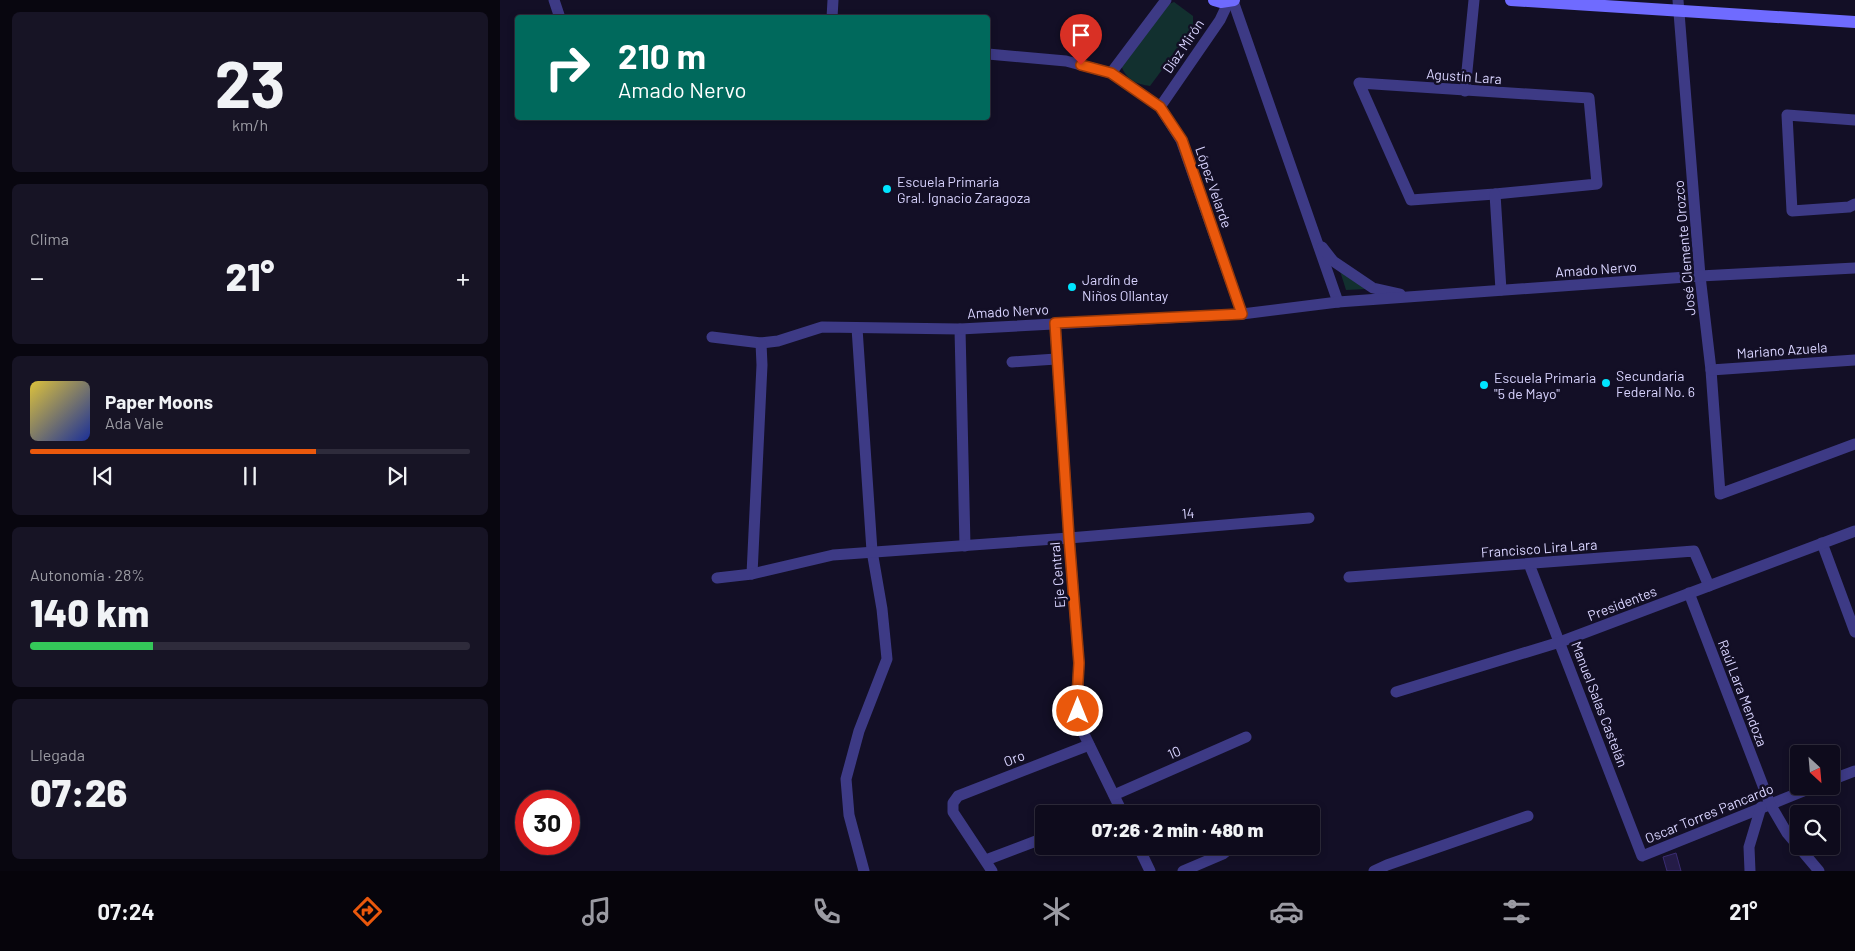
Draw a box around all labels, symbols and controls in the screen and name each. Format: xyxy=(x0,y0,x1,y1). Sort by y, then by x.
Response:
pin xyxy=(1060,14,1102,65)
street label: Díaz Mirón xyxy=(1159,16,1207,76)
icon: arrive xyxy=(1067,21,1095,49)
text: 210 m xyxy=(618,34,706,76)
icon: right xyxy=(535,35,600,100)
text: 23 xyxy=(215,43,285,121)
street label: Agustín Lara xyxy=(1426,65,1502,87)
text: Amado Nervo xyxy=(618,76,746,102)
text: km/h xyxy=(232,115,268,134)
street label: López Velarde xyxy=(1192,144,1236,230)
place label: Escuela Primaria Gral. Ignacio Zaragoza xyxy=(897,173,1030,206)
street label: José Clemente Orozco xyxy=(1670,180,1698,316)
marker: Escuela Primaria Gral. Ignacio Zaragoza xyxy=(881,183,893,195)
text: Clima xyxy=(30,229,69,248)
text: 21° xyxy=(225,253,275,299)
street label: Amado Nervo xyxy=(1555,258,1637,280)
text: − xyxy=(30,260,44,294)
text: + xyxy=(456,260,470,294)
place label: Jardín de Niños Ollantay xyxy=(1082,271,1169,304)
marker: Jardín de Niños Ollantay xyxy=(1066,281,1078,293)
street label: Amado Nervo xyxy=(967,300,1049,322)
street label: Mariano Azuela xyxy=(1736,338,1828,362)
place label: Secundaria Federal No. 6 xyxy=(1616,367,1695,400)
place label: Escuela Primaria "5 de Mayo" xyxy=(1494,369,1596,402)
marker: Secundaria Federal No. 6 xyxy=(1600,377,1612,389)
marker: Escuela Primaria "5 de Mayo" xyxy=(1478,379,1490,391)
text: Paper Moons xyxy=(105,390,213,413)
text: Ada Vale xyxy=(105,413,164,432)
icon: previous xyxy=(89,462,117,490)
icon: pause xyxy=(236,462,264,490)
icon: next xyxy=(383,462,411,490)
street label: 14 xyxy=(1181,504,1195,522)
street label: Francisco Lira Lara xyxy=(1480,535,1598,561)
street label: Eje Central xyxy=(1046,541,1068,609)
text: Autonomía · 28% xyxy=(30,565,145,584)
street label: Presidentes xyxy=(1585,582,1659,624)
text: 140 km xyxy=(30,589,149,635)
street label: Raúl Lara Mendoza xyxy=(1715,637,1771,749)
street label: Manuel Salas Castelán xyxy=(1568,639,1632,769)
position arrow xyxy=(1051,684,1103,736)
street label: 10 xyxy=(1165,742,1183,762)
text: Llegada xyxy=(30,745,85,764)
north arrow xyxy=(1790,745,1840,795)
map controls xyxy=(1790,745,1840,855)
street label: Oro xyxy=(1001,746,1027,770)
text: 07:26 xyxy=(30,769,127,815)
street label: Oscar Torres Pancardo xyxy=(1642,779,1776,847)
speed limit sign: 30 xyxy=(515,790,580,855)
button: search xyxy=(1790,805,1840,855)
text: 07:26 · 2 min · 480 m xyxy=(1092,818,1263,841)
icon: directions xyxy=(350,894,385,929)
icon: music xyxy=(579,894,614,929)
icon: phone xyxy=(809,894,844,929)
icon: climate xyxy=(1039,894,1074,929)
icon: car xyxy=(1269,894,1304,929)
icon: filters xyxy=(1499,894,1534,929)
text: 07:24 xyxy=(97,898,155,924)
text: 21° xyxy=(1729,898,1757,924)

